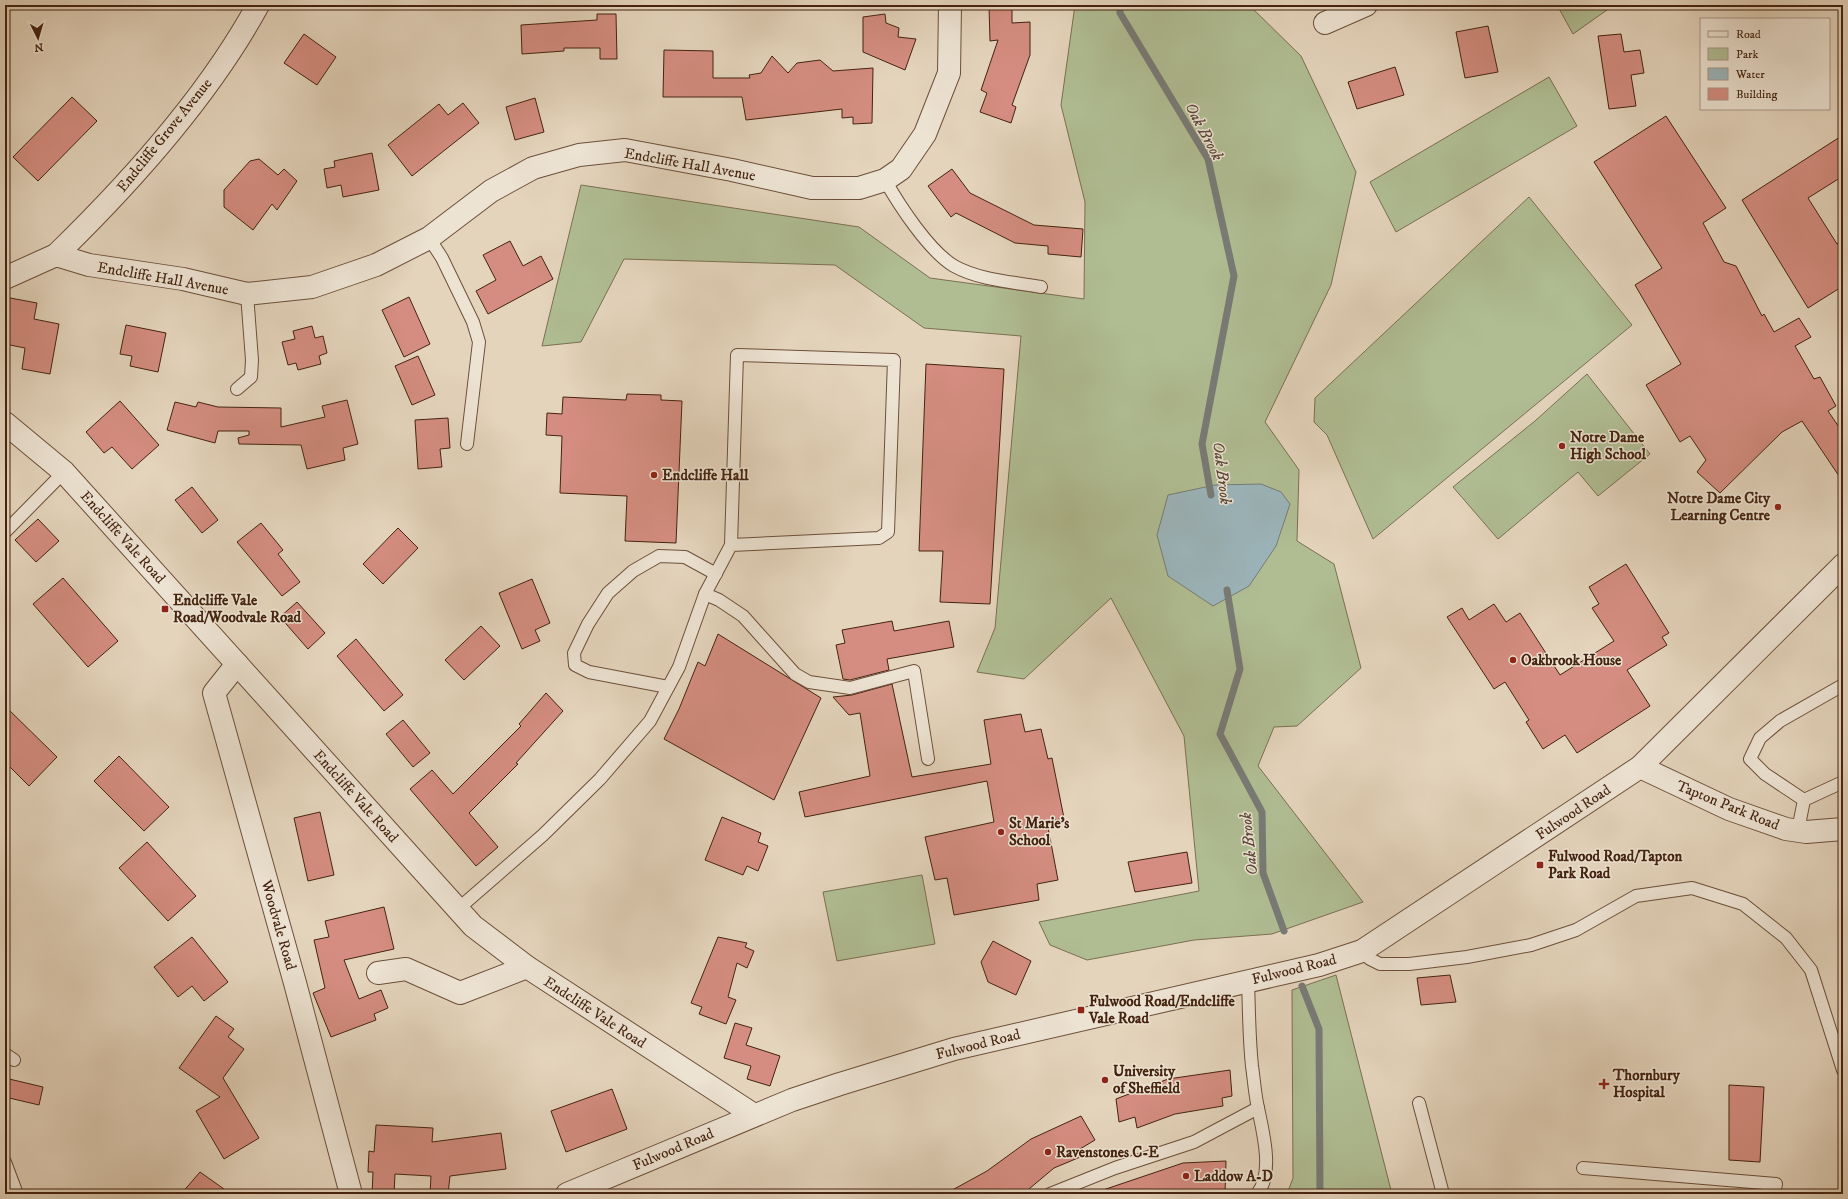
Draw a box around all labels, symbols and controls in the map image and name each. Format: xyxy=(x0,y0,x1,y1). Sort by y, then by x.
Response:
north arrow xyxy=(18,18,58,58)
legend xyxy=(1700,18,1830,110)
text: Road xyxy=(1736,27,1761,42)
text: N xyxy=(34,40,44,54)
text: Park xyxy=(1736,47,1758,62)
text: Water xyxy=(1735,67,1765,82)
street label: Endcliffe Grove Avenue xyxy=(113,74,216,196)
text: Building xyxy=(1736,87,1777,102)
water label: Oak Brook xyxy=(1180,99,1228,164)
street label: Endcliffe Hall Avenue xyxy=(623,144,757,185)
street label: Endcliffe Hall Avenue xyxy=(96,258,230,299)
place label: Notre Dame High School xyxy=(1570,428,1647,464)
water label: Oak Brook xyxy=(1208,441,1236,506)
marker: Notre Dame High School xyxy=(1557,441,1567,451)
place label: Endcliffe Hall xyxy=(662,466,749,485)
marker: Endcliffe Hall xyxy=(649,470,659,480)
street label: Endcliffe Vale Road xyxy=(76,487,170,588)
place label: Notre Dame City Learning Centre xyxy=(1667,489,1771,525)
marker: Notre Dame City Learning Centre xyxy=(1773,502,1783,512)
place label: Endcliffe Vale Road/Woodvale Road xyxy=(173,591,302,627)
marker: Endcliffe Vale Road/Woodvale Road xyxy=(160,604,170,614)
place label: Oakbrook House xyxy=(1521,651,1622,670)
marker: Oakbrook House xyxy=(1508,655,1518,665)
street label: Endcliffe Vale Road xyxy=(309,746,403,847)
street label: Tapton Park Road xyxy=(1674,776,1783,835)
street label: Fulwood Road xyxy=(1532,780,1615,844)
water label: Oak Brook xyxy=(1236,811,1262,876)
place label: St Marie's School xyxy=(1009,814,1069,850)
marker: St Marie's School xyxy=(996,827,1006,837)
place label: Fulwood Road/Tapton Park Road xyxy=(1548,847,1682,883)
marker: Fulwood Road/Tapton Park Road xyxy=(1535,860,1545,870)
street label: Woodvale Road xyxy=(256,877,301,973)
street label: Fulwood Road xyxy=(1250,950,1339,989)
street label: Endcliffe Vale Road xyxy=(540,972,650,1053)
place label: Fulwood Road/Endcliffe Vale Road xyxy=(1088,992,1236,1028)
marker: Fulwood Road/Endcliffe Vale Road xyxy=(1076,1005,1086,1015)
street label: Fulwood Road xyxy=(934,1025,1023,1064)
place label: University of Sheffield xyxy=(1113,1062,1181,1098)
place label: Thornbury Hospital xyxy=(1612,1066,1681,1102)
marker: University of Sheffield xyxy=(1100,1075,1110,1085)
marker: Thornbury Hospital xyxy=(1598,1078,1610,1090)
street label: Fulwood Road xyxy=(630,1124,717,1175)
place label: Ravenstones C-E xyxy=(1056,1143,1159,1162)
marker: Ravenstones C-E xyxy=(1043,1147,1053,1157)
place label: Laddow A-D xyxy=(1194,1167,1273,1186)
marker: Laddow A-D xyxy=(1181,1171,1191,1181)

